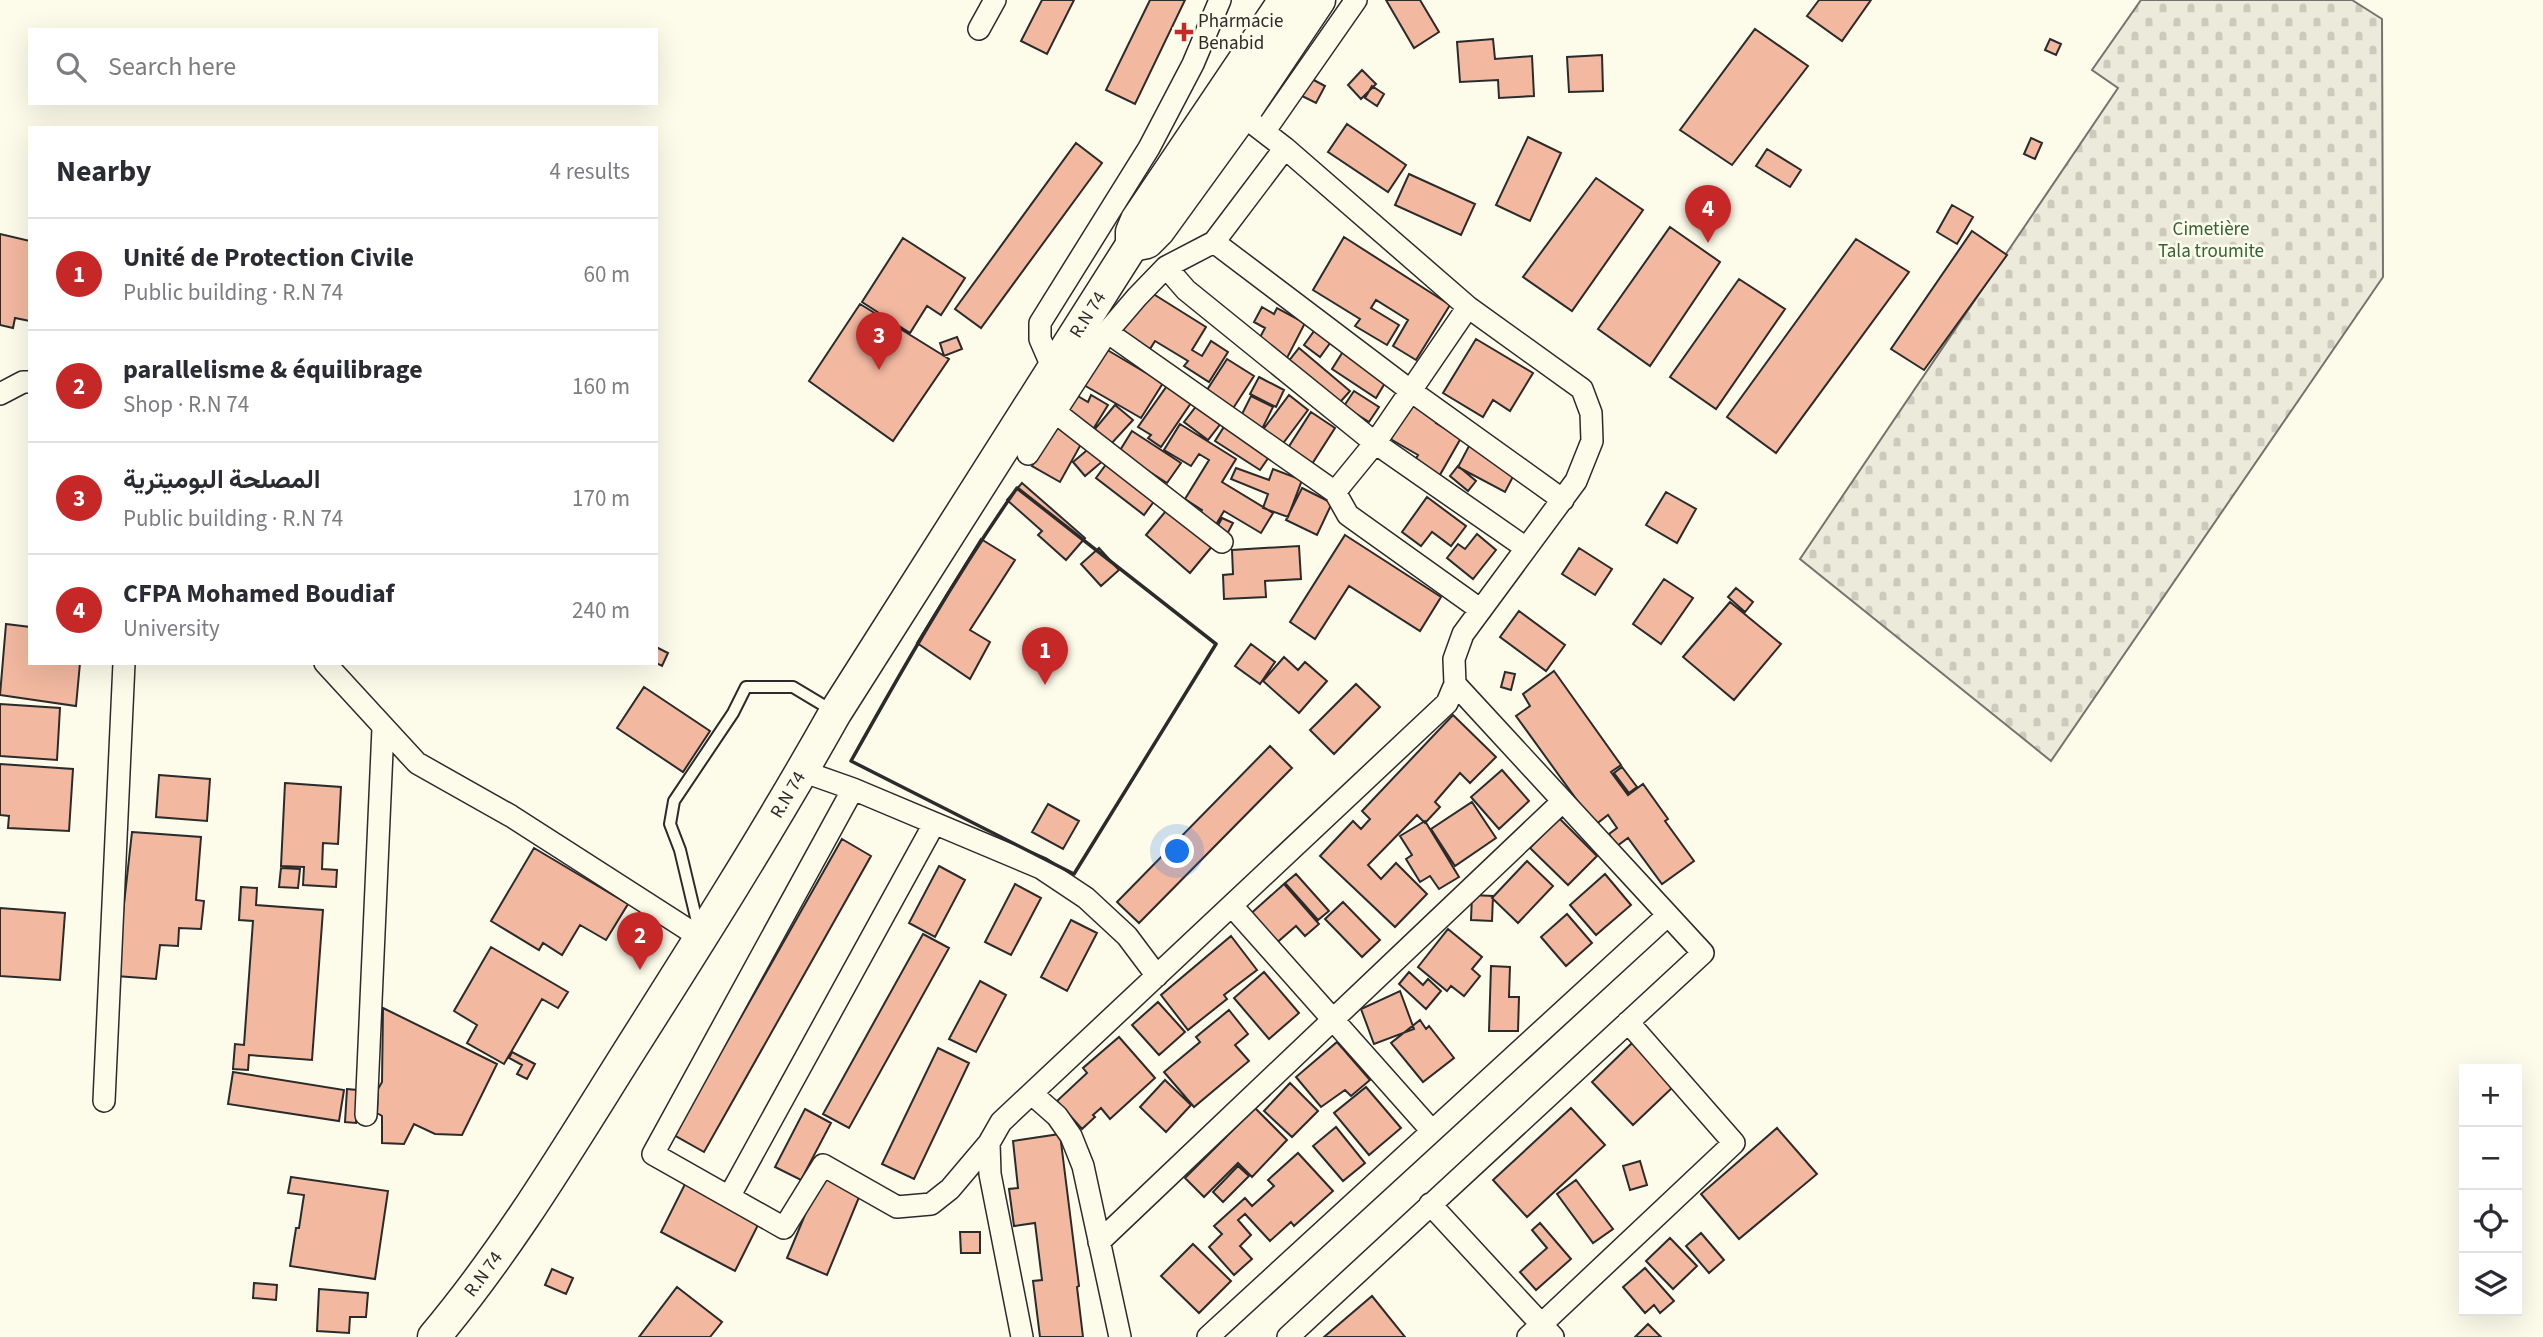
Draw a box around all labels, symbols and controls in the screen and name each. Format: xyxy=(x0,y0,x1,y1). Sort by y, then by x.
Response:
place label: Pharmacie Benabid xyxy=(1198,8,1283,57)
marker: Pharmacie Benabid xyxy=(1176,24,1192,40)
search box xyxy=(28,28,658,105)
icon: search xyxy=(52,48,90,86)
text: Search here xyxy=(108,48,236,85)
text: Nearby xyxy=(56,150,151,193)
text: 4 results xyxy=(550,155,630,188)
pin: 4 xyxy=(1685,185,1731,243)
park label: Cimetière Tala troumite xyxy=(2158,216,2264,265)
text: Unité de Protection Civile xyxy=(123,239,414,276)
text: 1 xyxy=(73,258,85,291)
text: 60 m xyxy=(583,258,630,291)
text: Public building · R.N 74 xyxy=(123,276,343,309)
street label: R.N 74 xyxy=(1063,286,1113,343)
pin: 3 xyxy=(856,312,902,370)
text: parallelisme & équilibrage xyxy=(123,351,423,388)
text: 2 xyxy=(73,370,85,403)
text: 160 m xyxy=(572,370,630,403)
text: Shop · R.N 74 xyxy=(123,388,249,421)
text: المصلحة البوميترية xyxy=(123,461,321,498)
text: 3 xyxy=(73,482,85,515)
text: 170 m xyxy=(572,482,630,515)
text: Public building · R.N 74 xyxy=(123,502,343,535)
text: CFPA Mohamed Boudiaf xyxy=(123,575,394,612)
text: 4 xyxy=(73,594,85,627)
text: 240 m xyxy=(572,594,630,627)
text: University xyxy=(123,612,220,645)
pin: 1 xyxy=(1022,627,1068,685)
street label: R.N 74 xyxy=(763,766,812,823)
your location xyxy=(1160,834,1194,868)
pin: 2 xyxy=(617,912,663,970)
map controls xyxy=(2459,1064,2522,1316)
button: + xyxy=(2459,1064,2522,1127)
button: − xyxy=(2459,1127,2522,1190)
button: locate xyxy=(2459,1190,2522,1253)
street label: R.N 74 xyxy=(457,1246,509,1302)
button: layers xyxy=(2459,1253,2522,1316)

